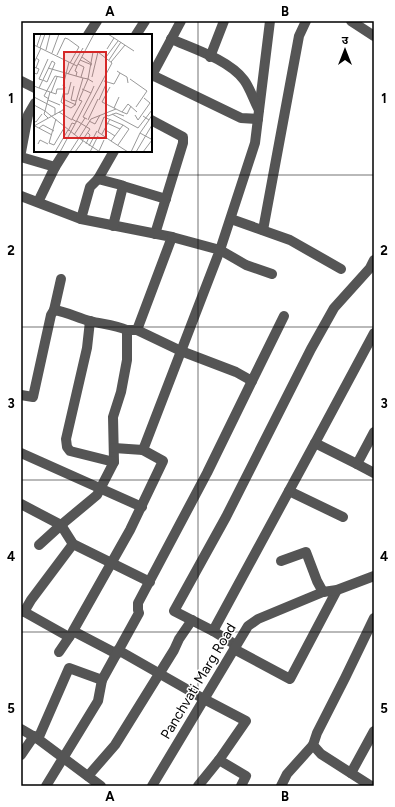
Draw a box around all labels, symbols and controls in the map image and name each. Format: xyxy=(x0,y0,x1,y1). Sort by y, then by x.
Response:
text: A xyxy=(105,4,115,19)
text: B xyxy=(281,4,289,19)
north arrow xyxy=(325,30,365,70)
inset map xyxy=(34,34,152,152)
text: उ xyxy=(342,34,349,47)
text: 1 xyxy=(8,91,14,106)
text: 1 xyxy=(381,91,387,106)
text: 2 xyxy=(7,243,15,258)
text: 2 xyxy=(380,243,388,258)
text: 3 xyxy=(7,396,15,411)
text: 3 xyxy=(380,396,388,411)
text: 4 xyxy=(7,549,15,564)
text: 4 xyxy=(380,549,388,564)
street label: Panchvati Marg Road xyxy=(157,620,240,742)
text: 5 xyxy=(7,701,15,716)
text: 5 xyxy=(380,701,388,716)
text: A xyxy=(105,789,115,804)
text: B xyxy=(281,789,289,804)

